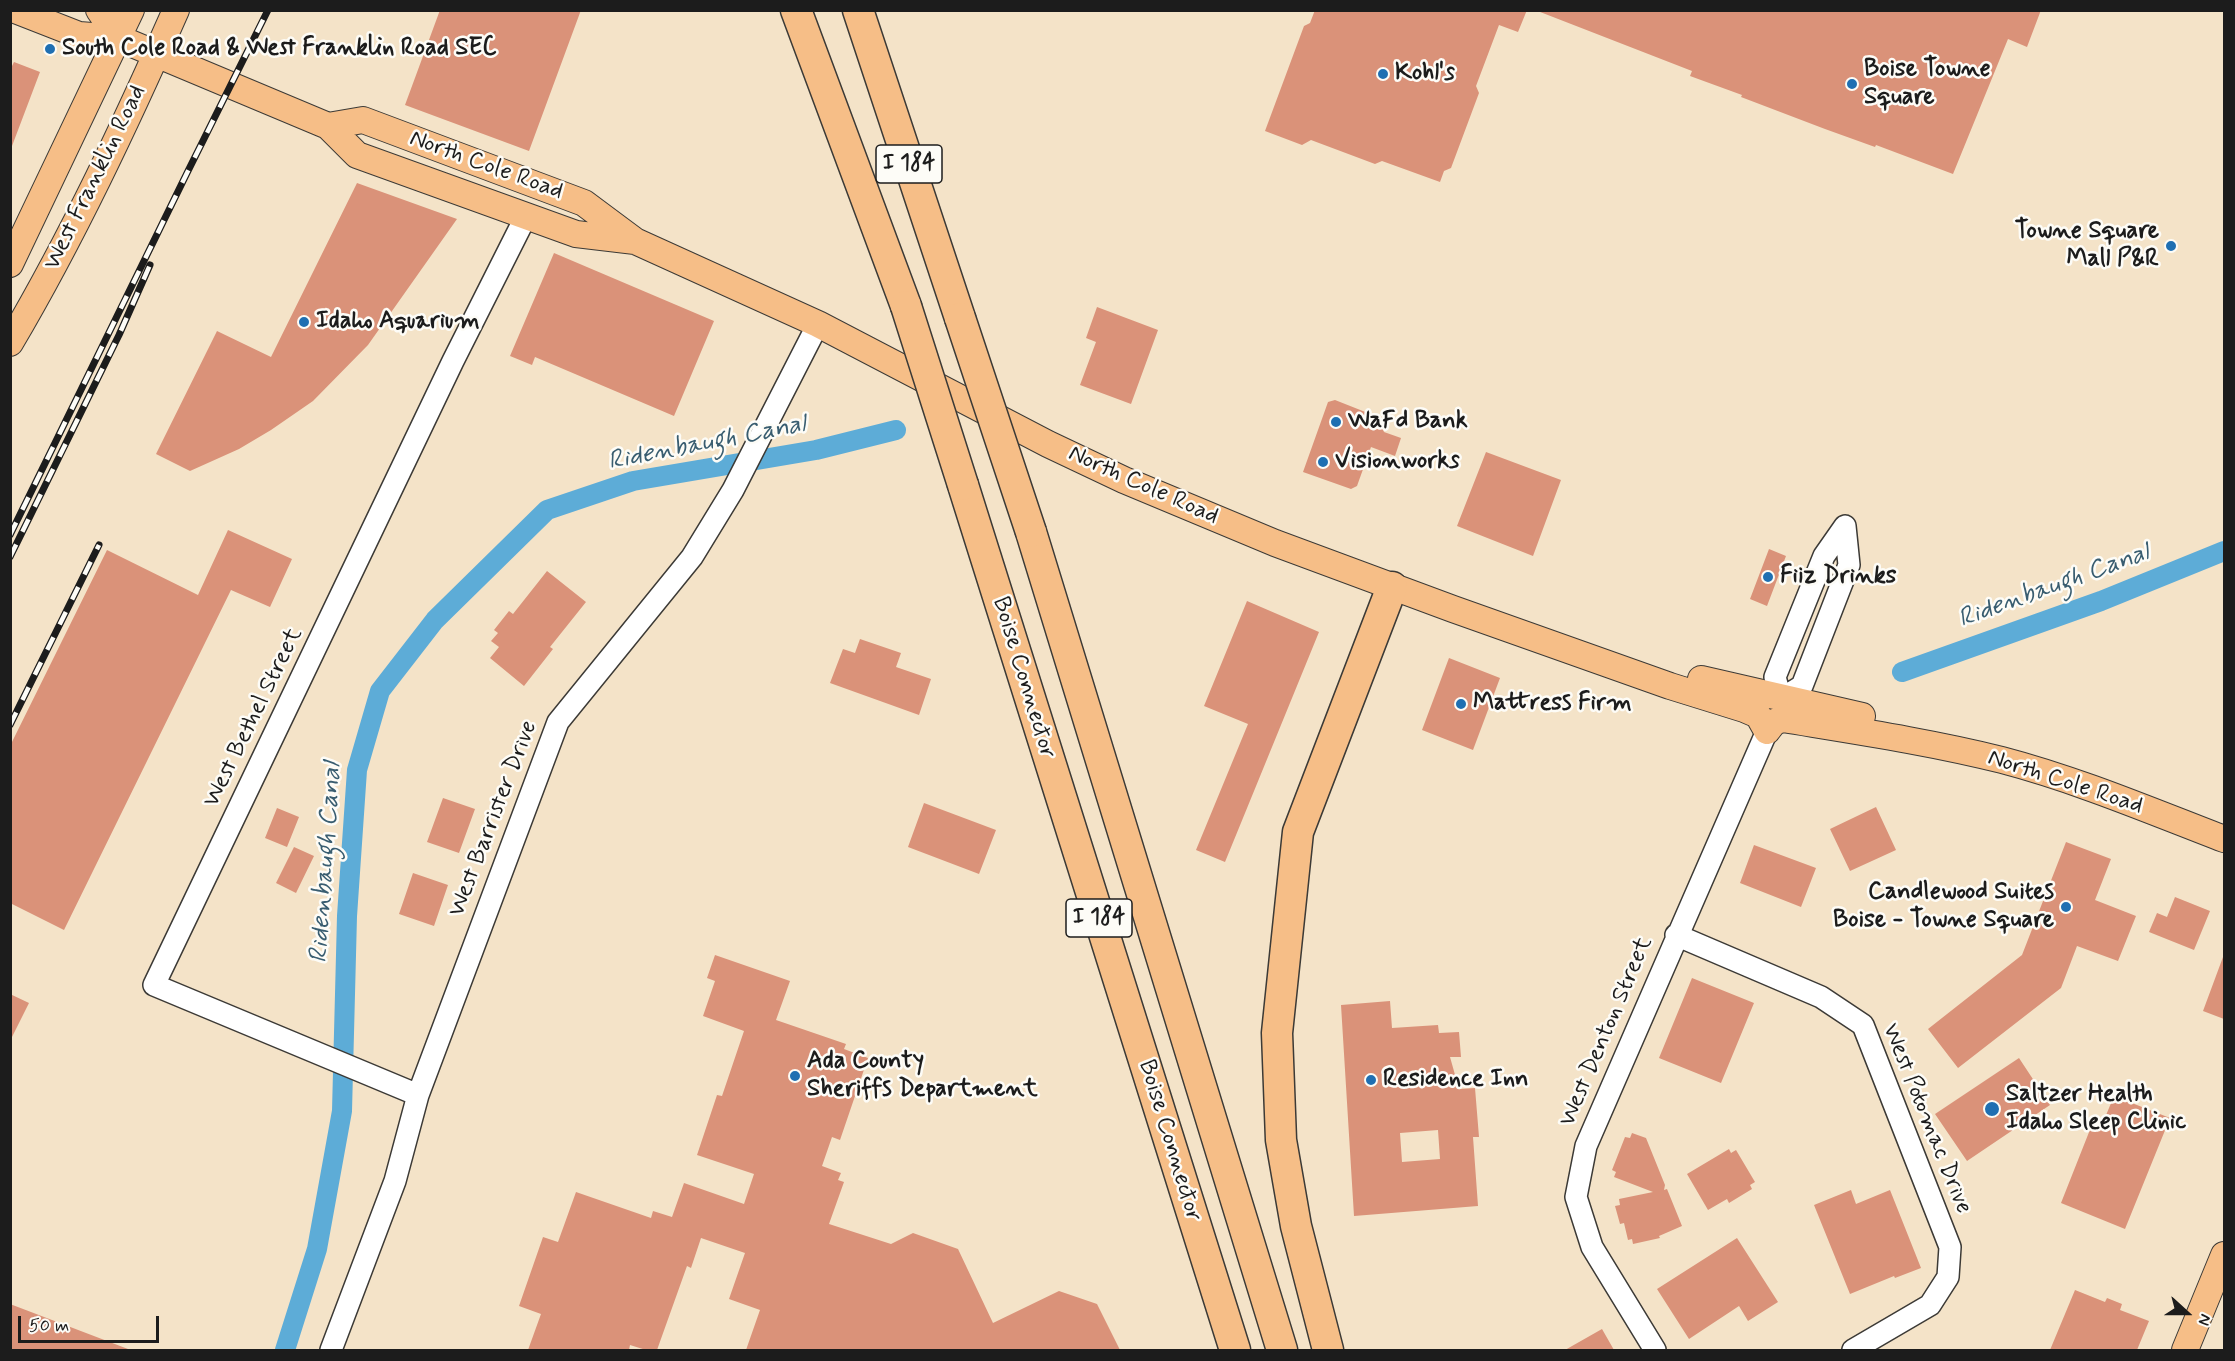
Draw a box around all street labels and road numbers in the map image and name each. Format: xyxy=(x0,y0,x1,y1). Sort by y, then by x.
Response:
street label: West Franklin Road xyxy=(39,81,153,275)
street label: North Cole Road xyxy=(405,125,567,207)
road number: I 184 xyxy=(876,145,942,183)
street label: North Cole Road xyxy=(1063,440,1223,532)
street label: Boise Connector xyxy=(985,594,1061,762)
street label: West Bethel Street xyxy=(198,624,310,812)
street label: West Barrister Drive xyxy=(443,717,545,921)
street label: North Cole Road xyxy=(1984,744,2146,822)
road number: I 184 xyxy=(1066,899,1132,937)
street label: West Denton Street xyxy=(1554,933,1660,1131)
street label: West Potomac Drive xyxy=(1875,1020,1977,1218)
street label: Boise Connector xyxy=(1131,1057,1207,1225)

